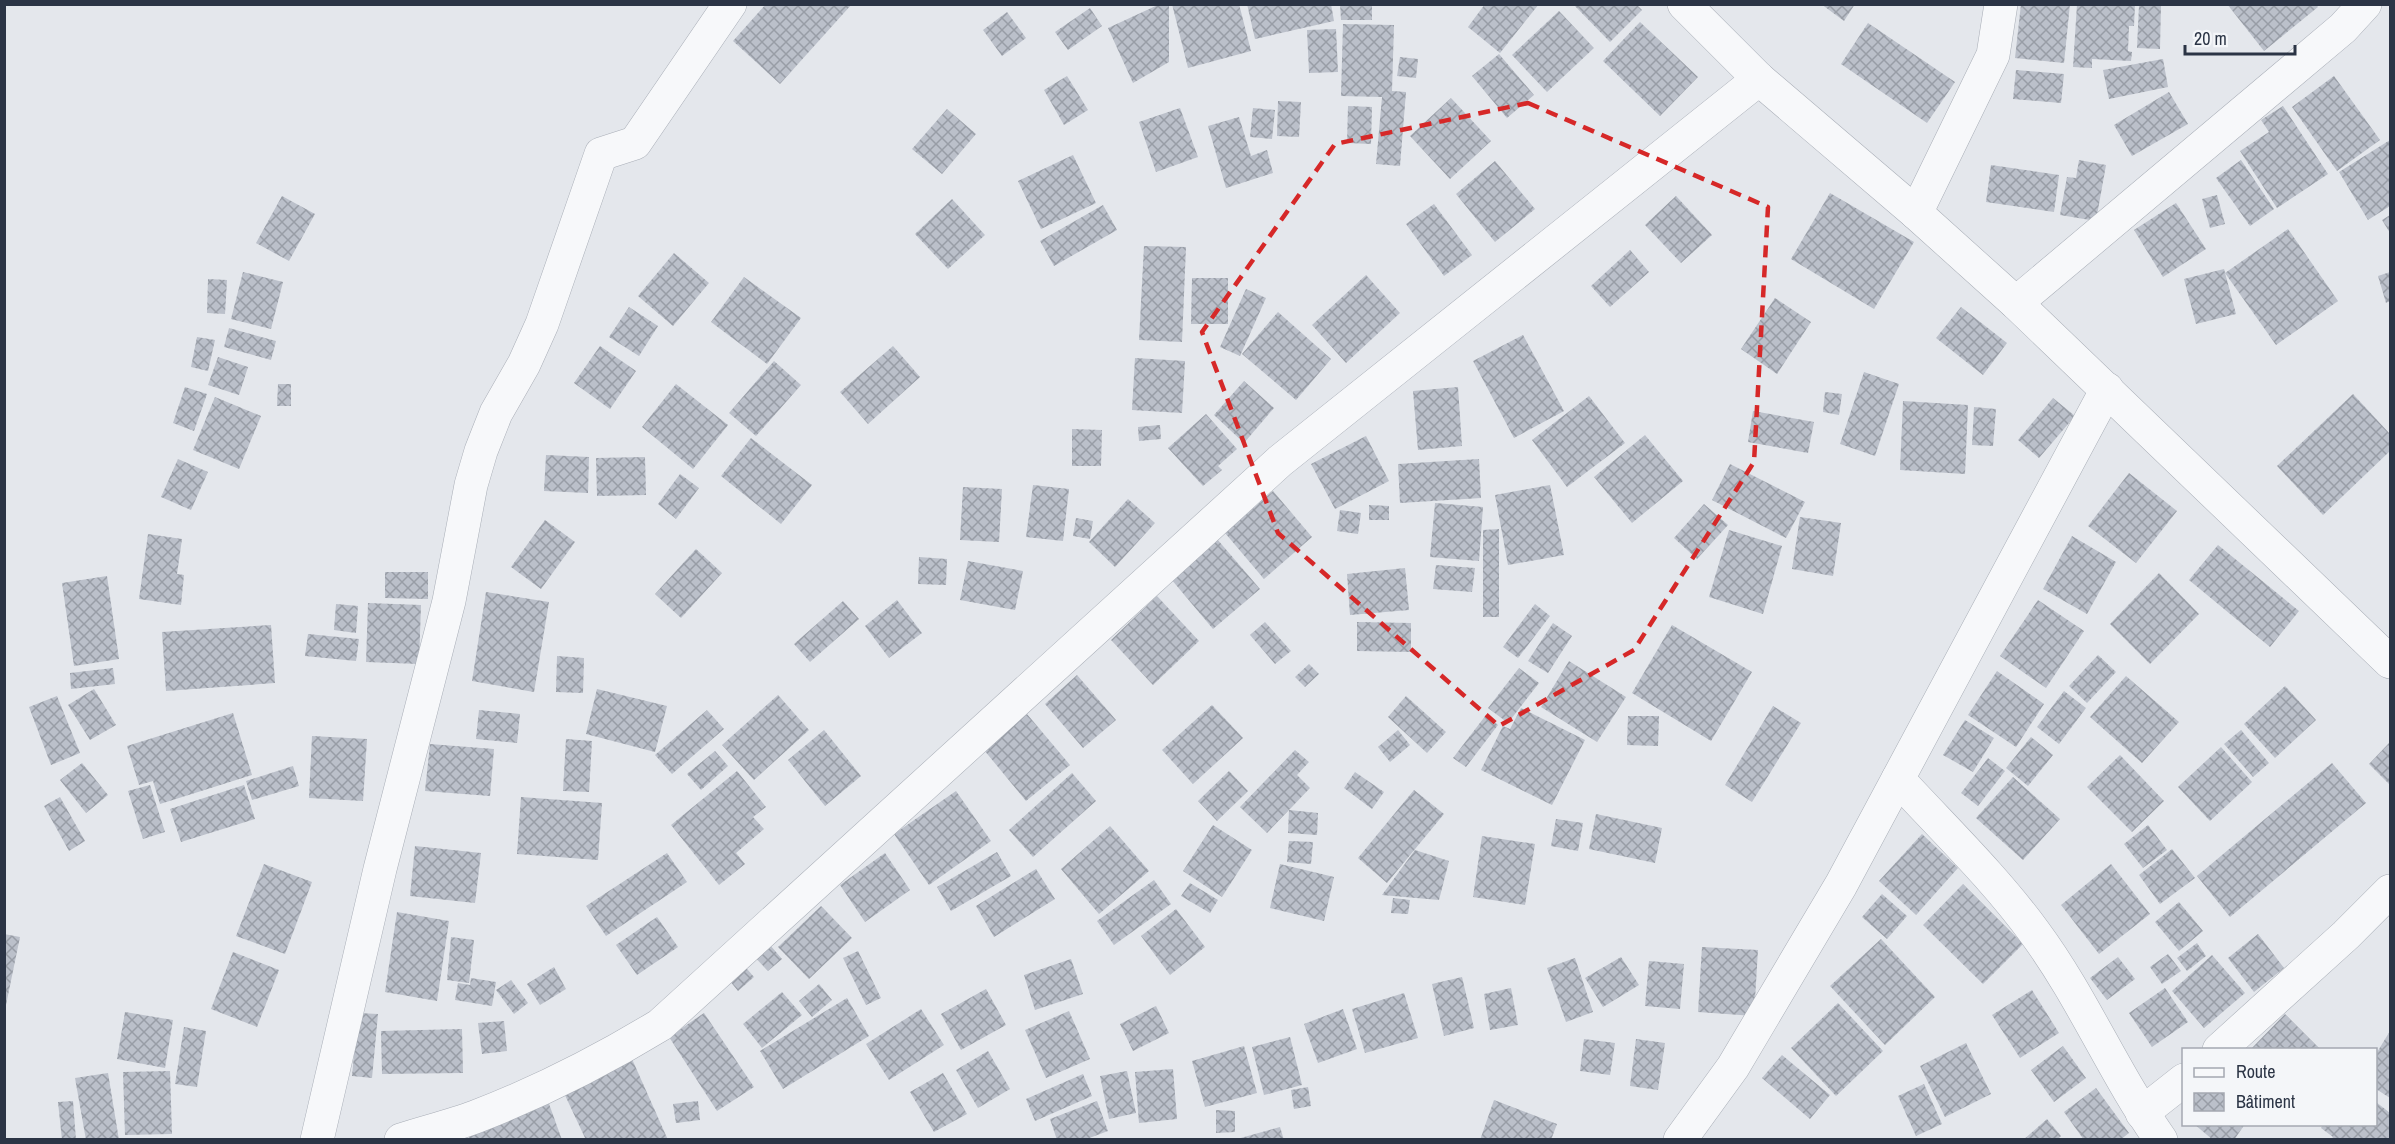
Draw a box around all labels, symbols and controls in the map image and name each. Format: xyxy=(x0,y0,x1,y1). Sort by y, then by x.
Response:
scale bar xyxy=(2185,18,2294,56)
text: 20 m xyxy=(2194,26,2227,51)
legend xyxy=(2182,1048,2377,1126)
text: Route xyxy=(2236,1059,2275,1084)
text: Bâtiment xyxy=(2236,1089,2295,1114)

